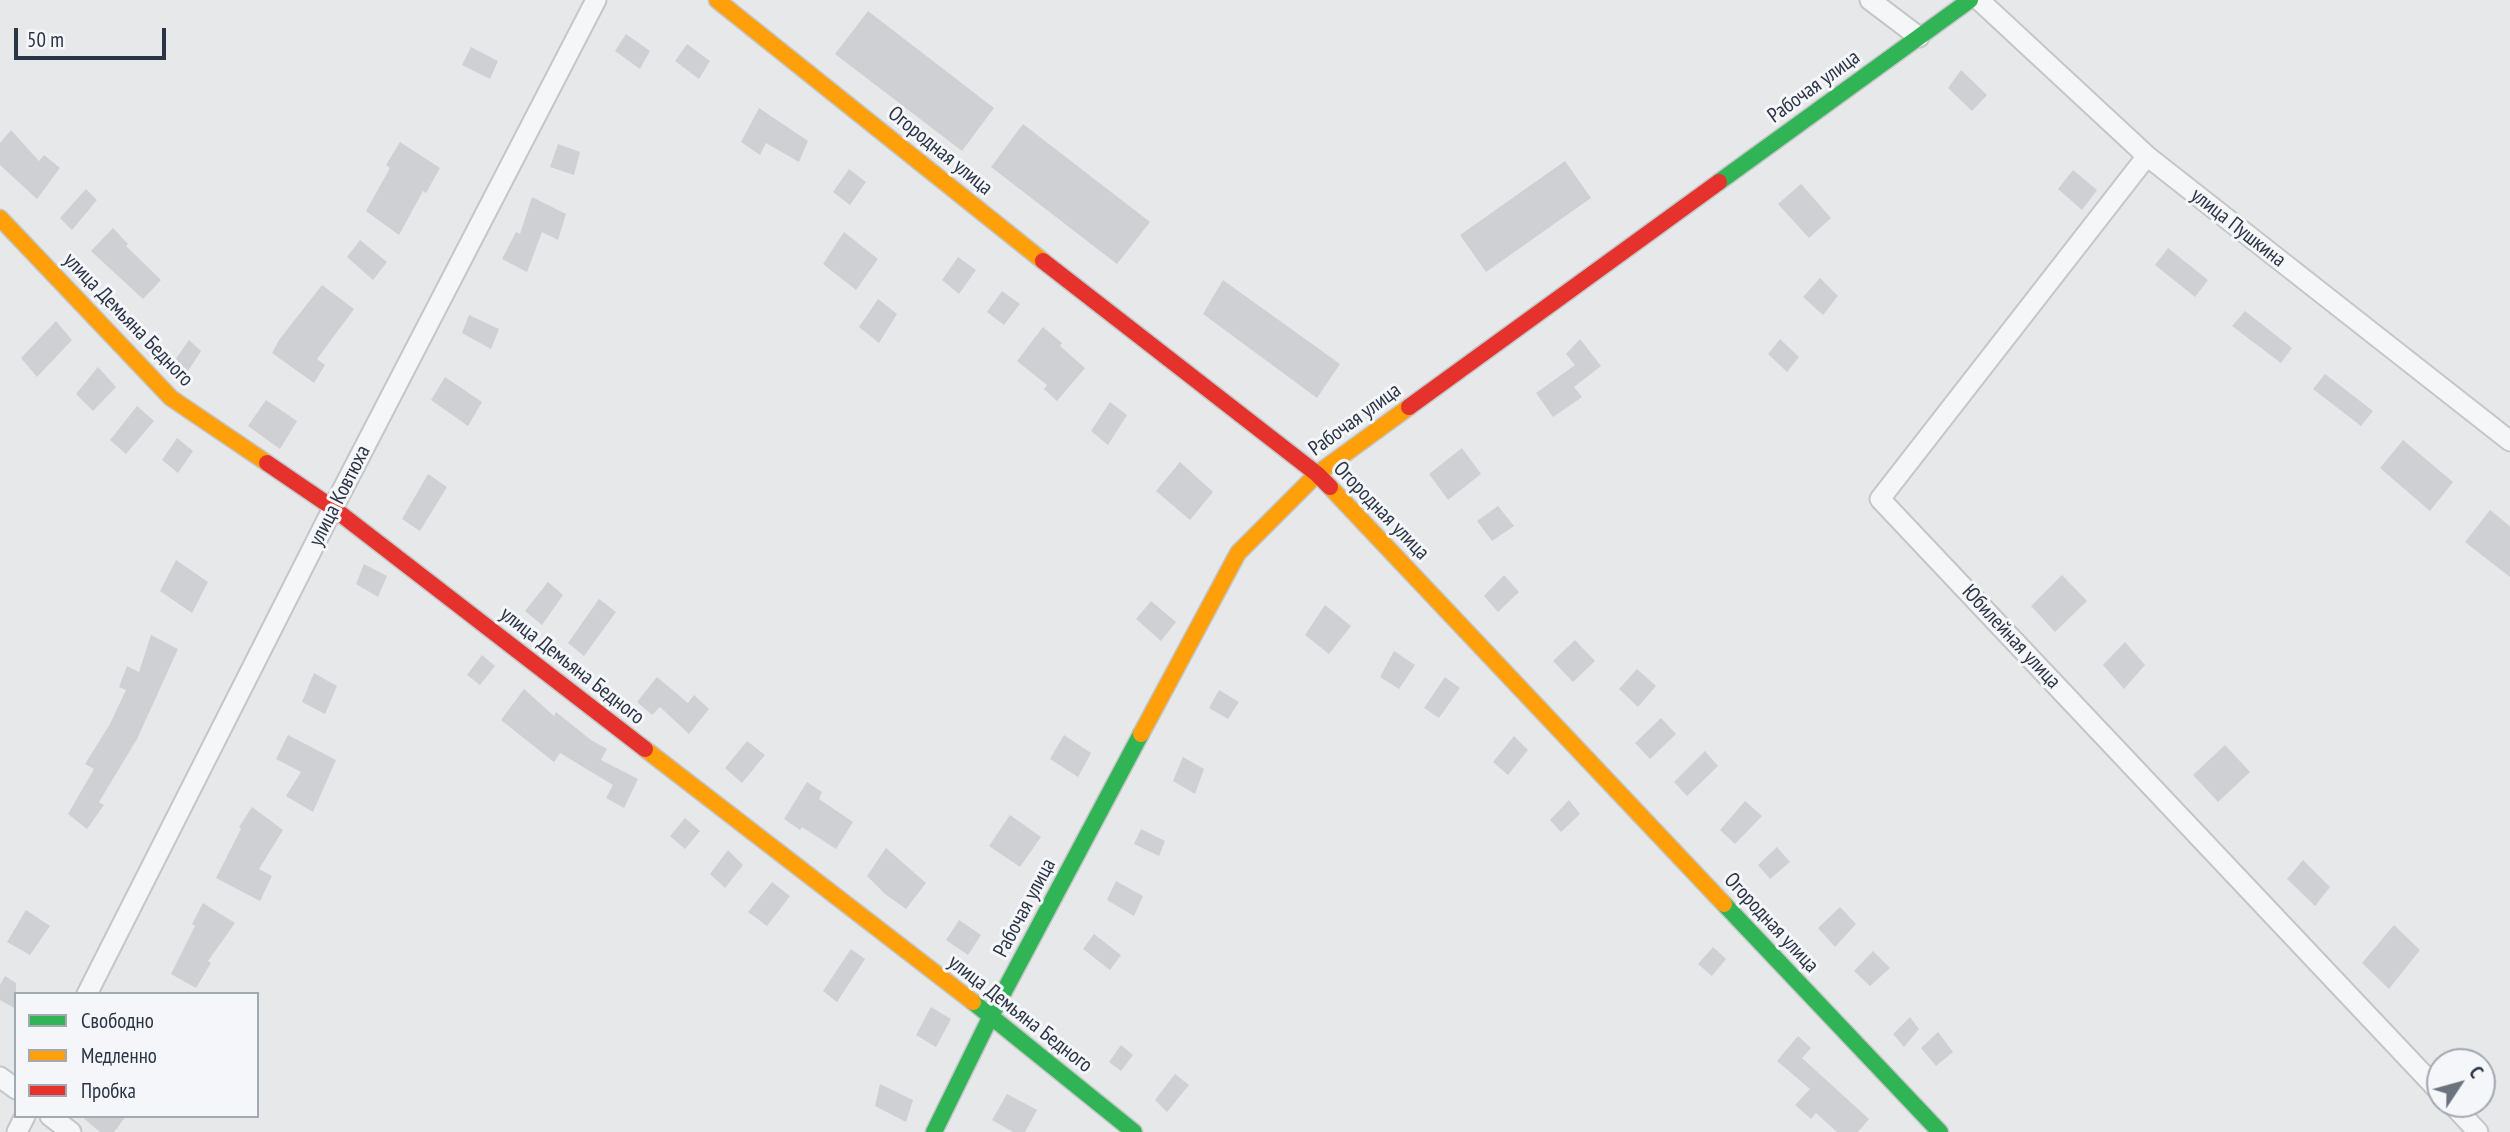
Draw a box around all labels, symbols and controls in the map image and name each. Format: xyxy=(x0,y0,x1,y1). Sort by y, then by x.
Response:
scale bar xyxy=(18,14,170,58)
text: 50 m xyxy=(27,26,64,53)
street label: Рабочая улица xyxy=(1763,45,1865,129)
street label: Огородная улица xyxy=(883,101,997,201)
street label: улица Пушкина xyxy=(2185,183,2291,273)
street label: улица Демьяна Бедного xyxy=(58,248,198,392)
street label: Рабочая улица xyxy=(1304,378,1406,462)
street label: улица Ковтюха xyxy=(304,441,376,551)
street label: Огородная улица xyxy=(1328,457,1434,565)
street label: Юбилейная улица xyxy=(1956,580,2066,694)
street label: улица Демьяна Бедного xyxy=(495,602,649,730)
street label: Рабочая улица xyxy=(989,854,1061,962)
street label: Огородная улица xyxy=(1718,868,1824,978)
street label: улица Демьяна Бедного xyxy=(943,950,1097,1078)
legend xyxy=(14,992,259,1118)
text: Свободно xyxy=(81,1007,154,1034)
text: Медленно xyxy=(81,1042,157,1069)
north arrow xyxy=(2426,1048,2496,1118)
text: С xyxy=(2464,1061,2489,1082)
text: Пробка xyxy=(81,1077,136,1104)

